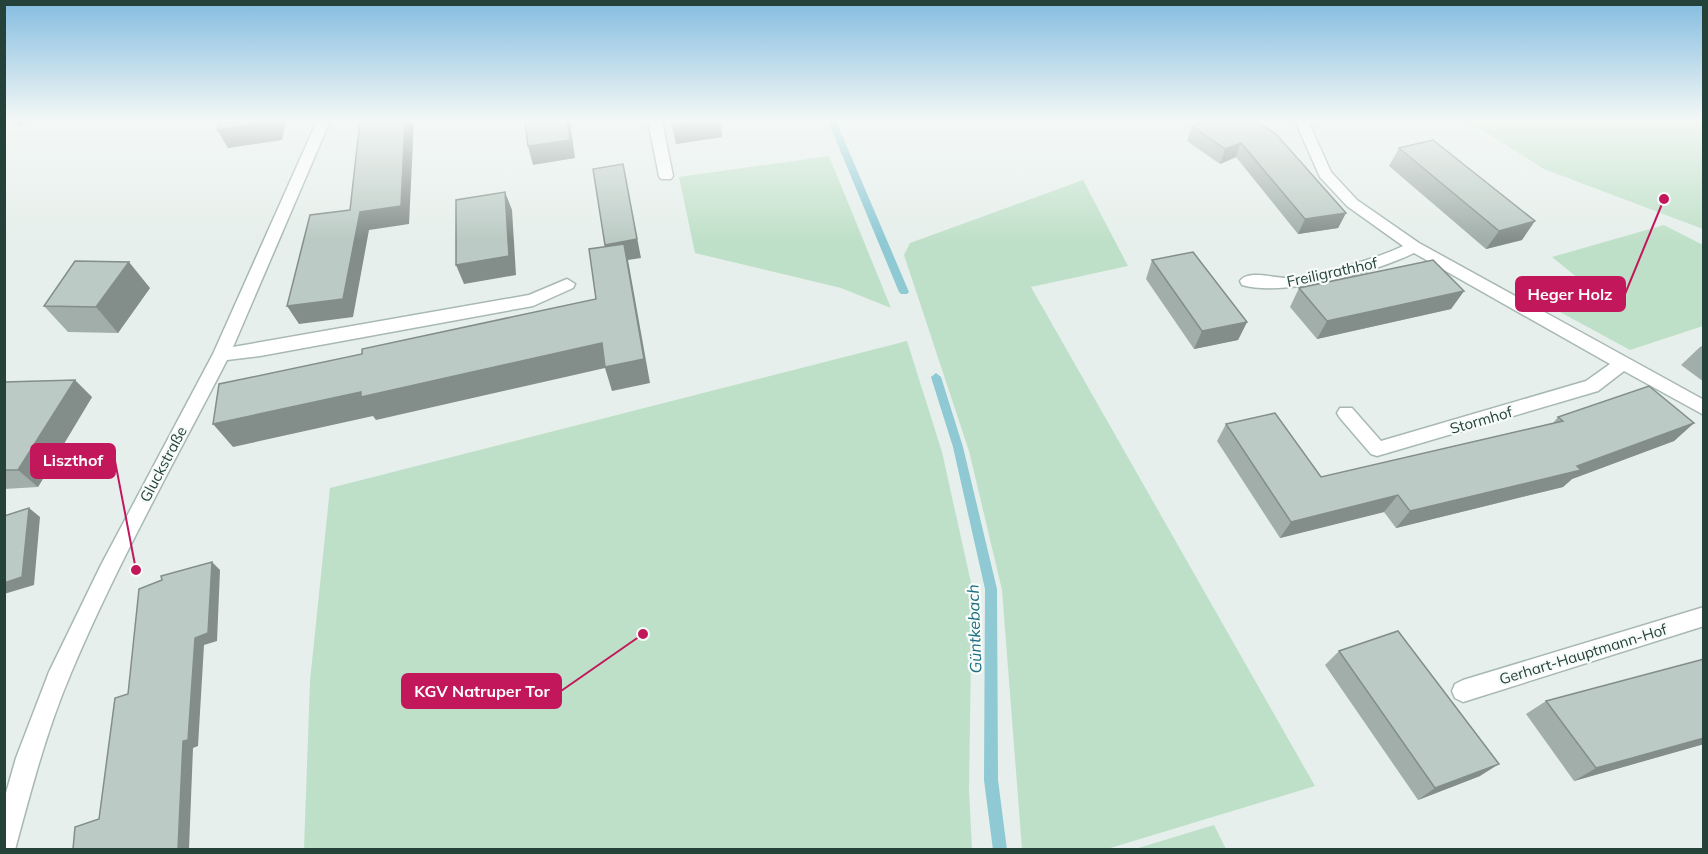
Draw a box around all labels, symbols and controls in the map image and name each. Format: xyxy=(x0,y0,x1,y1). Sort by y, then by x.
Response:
street label: Freiligrathhof xyxy=(1285,253,1380,291)
callout: Heger Holz xyxy=(1516,277,1625,311)
text: Heger Holz xyxy=(1528,284,1613,304)
street label: Stormhof xyxy=(1448,402,1515,438)
street label: Gluckstraße xyxy=(135,423,191,505)
callout: Liszthof xyxy=(31,444,115,478)
text: Liszthof xyxy=(43,450,104,470)
water label: Güntkebach xyxy=(962,584,986,674)
street label: Gerhart-Hauptmann-Hof xyxy=(1497,619,1670,689)
callout: KGV Natruper Tor xyxy=(402,674,561,708)
text: KGV Natruper Tor xyxy=(414,681,550,701)

